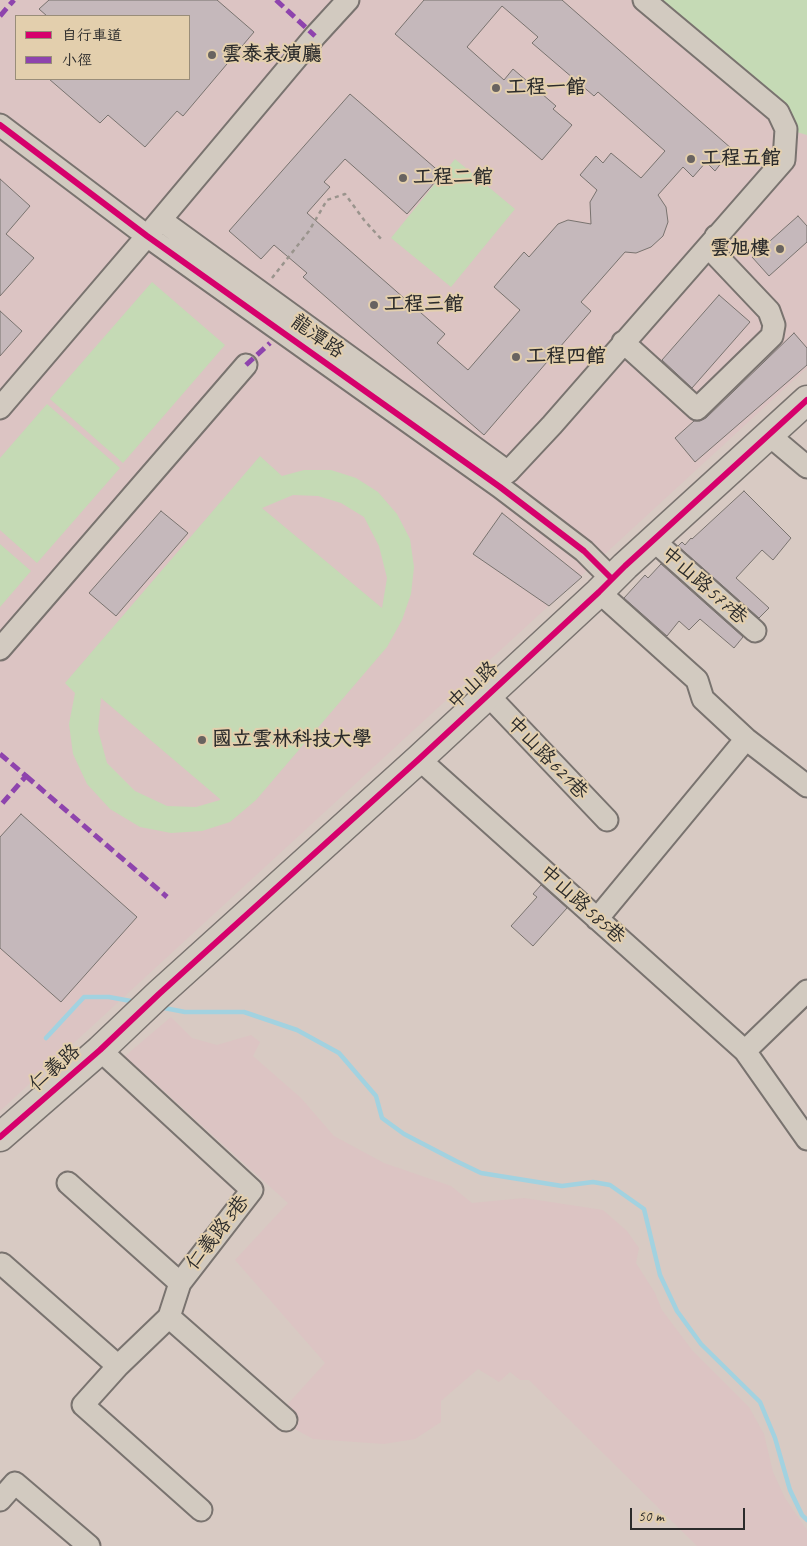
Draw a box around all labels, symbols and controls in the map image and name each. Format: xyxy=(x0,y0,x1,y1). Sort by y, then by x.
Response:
legend xyxy=(15,15,190,80)
text: 自行車道 xyxy=(62,26,122,45)
place label: 雲泰表演廳 xyxy=(222,43,322,67)
marker: 雲泰表演廳 xyxy=(206,49,218,61)
text: 小徑 xyxy=(62,51,92,70)
place label: 工程一館 xyxy=(506,76,586,100)
marker: 工程一館 xyxy=(490,82,502,94)
place label: 工程五館 xyxy=(701,147,781,171)
marker: 工程五館 xyxy=(685,153,697,165)
place label: 工程二館 xyxy=(413,166,493,190)
marker: 工程二館 xyxy=(397,172,409,184)
place label: 雲旭樓 xyxy=(710,237,770,261)
marker: 雲旭樓 xyxy=(774,243,786,255)
place label: 工程三館 xyxy=(384,293,464,317)
marker: 工程三館 xyxy=(368,299,380,311)
street label: 龍潭路 xyxy=(286,310,348,364)
place label: 工程四館 xyxy=(526,345,606,369)
marker: 工程四館 xyxy=(510,351,522,363)
street label: 中山路577巷 xyxy=(656,542,752,630)
street label: 中山路 xyxy=(443,657,503,715)
street label: 中山路621巷 xyxy=(501,711,593,805)
place label: 國立雲林科技大學 xyxy=(212,728,372,752)
marker: 國立雲林科技大學 xyxy=(196,734,208,746)
street label: 中山路585巷 xyxy=(534,860,630,950)
street label: 仁義路 xyxy=(24,1039,86,1097)
street label: 仁義路3巷 xyxy=(181,1191,255,1275)
scale bar xyxy=(632,1498,747,1530)
text: 50 m xyxy=(638,1507,664,1526)

